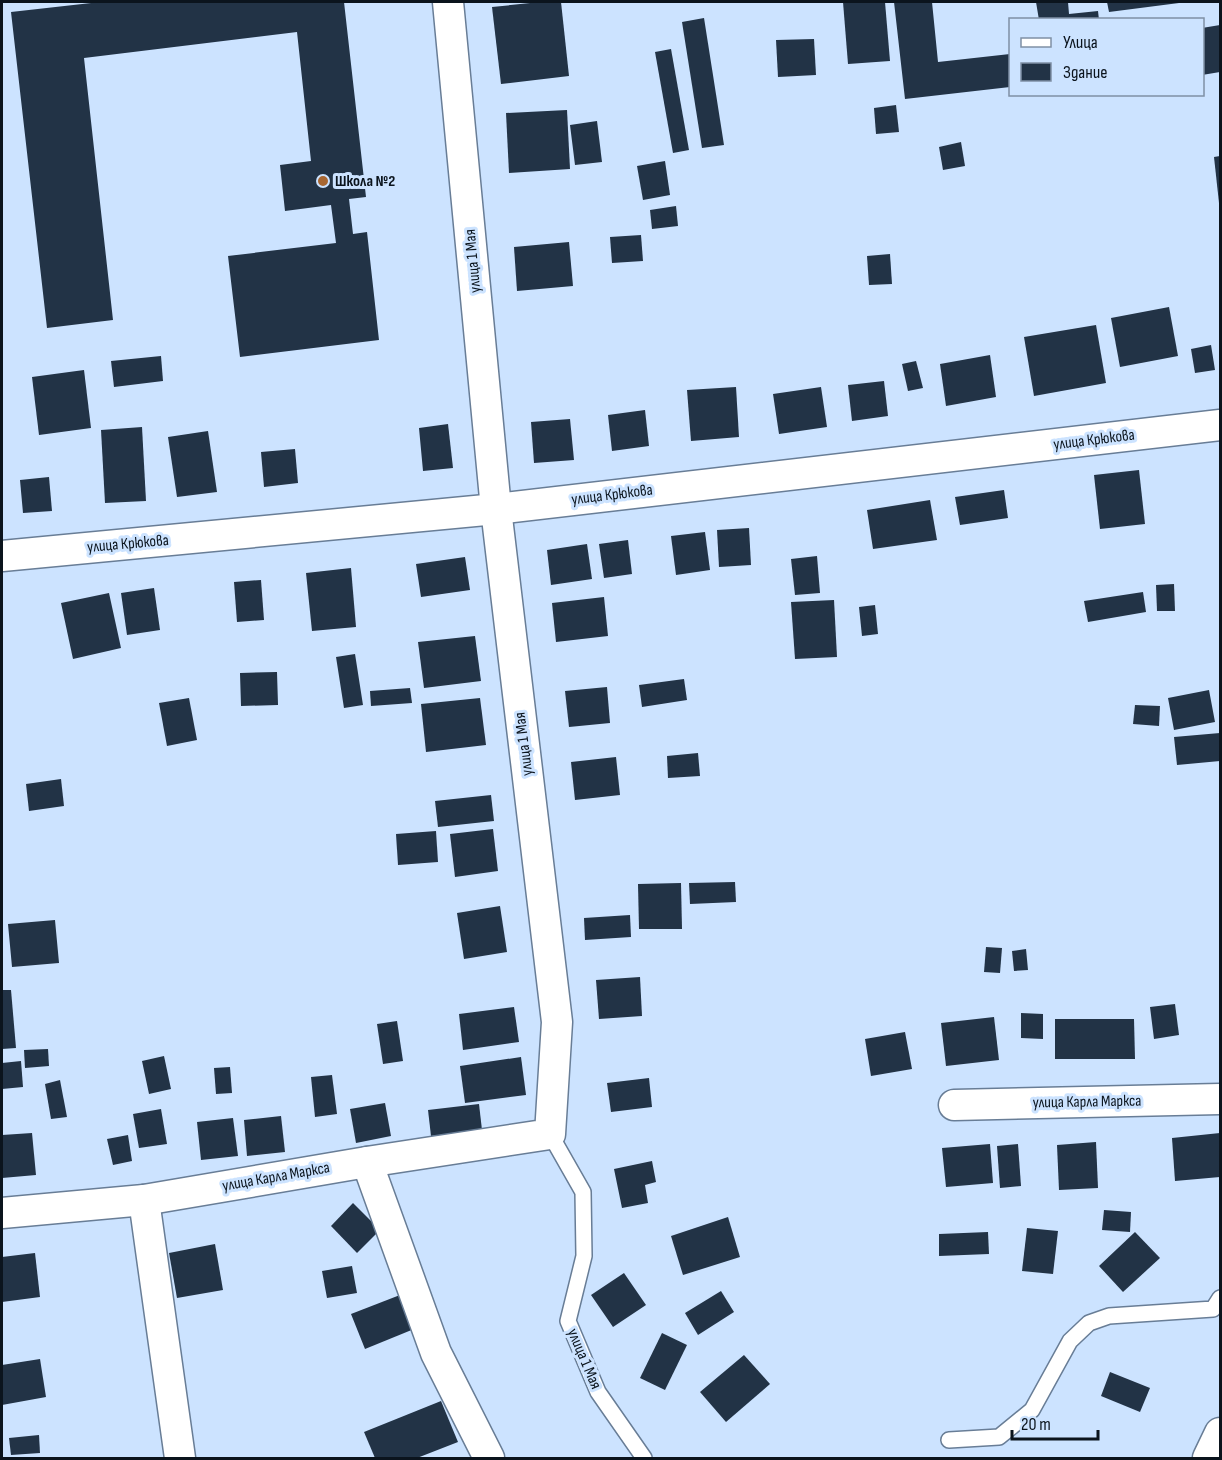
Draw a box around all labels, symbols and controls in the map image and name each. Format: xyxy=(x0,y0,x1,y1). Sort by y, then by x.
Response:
legend xyxy=(1009,18,1204,96)
text: Улица xyxy=(1063,32,1098,53)
text: Здание xyxy=(1063,62,1108,83)
place label: Школа №2 xyxy=(335,172,395,191)
marker: Школа №2 xyxy=(316,174,330,188)
street label: улица 1 Мая xyxy=(461,228,485,294)
street label: улица Крюкова xyxy=(1052,426,1136,454)
street label: улица Крюкова xyxy=(570,481,654,509)
street label: улица Крюкова xyxy=(86,531,170,557)
street label: улица 1 Мая xyxy=(511,711,537,777)
street label: улица Карла Маркса xyxy=(1032,1092,1142,1112)
street label: улица Карла Маркса xyxy=(221,1158,331,1196)
street label: улица 1 Мая xyxy=(563,1326,605,1392)
scale bar xyxy=(1012,1403,1098,1441)
text: 20 m xyxy=(1021,1414,1051,1435)

